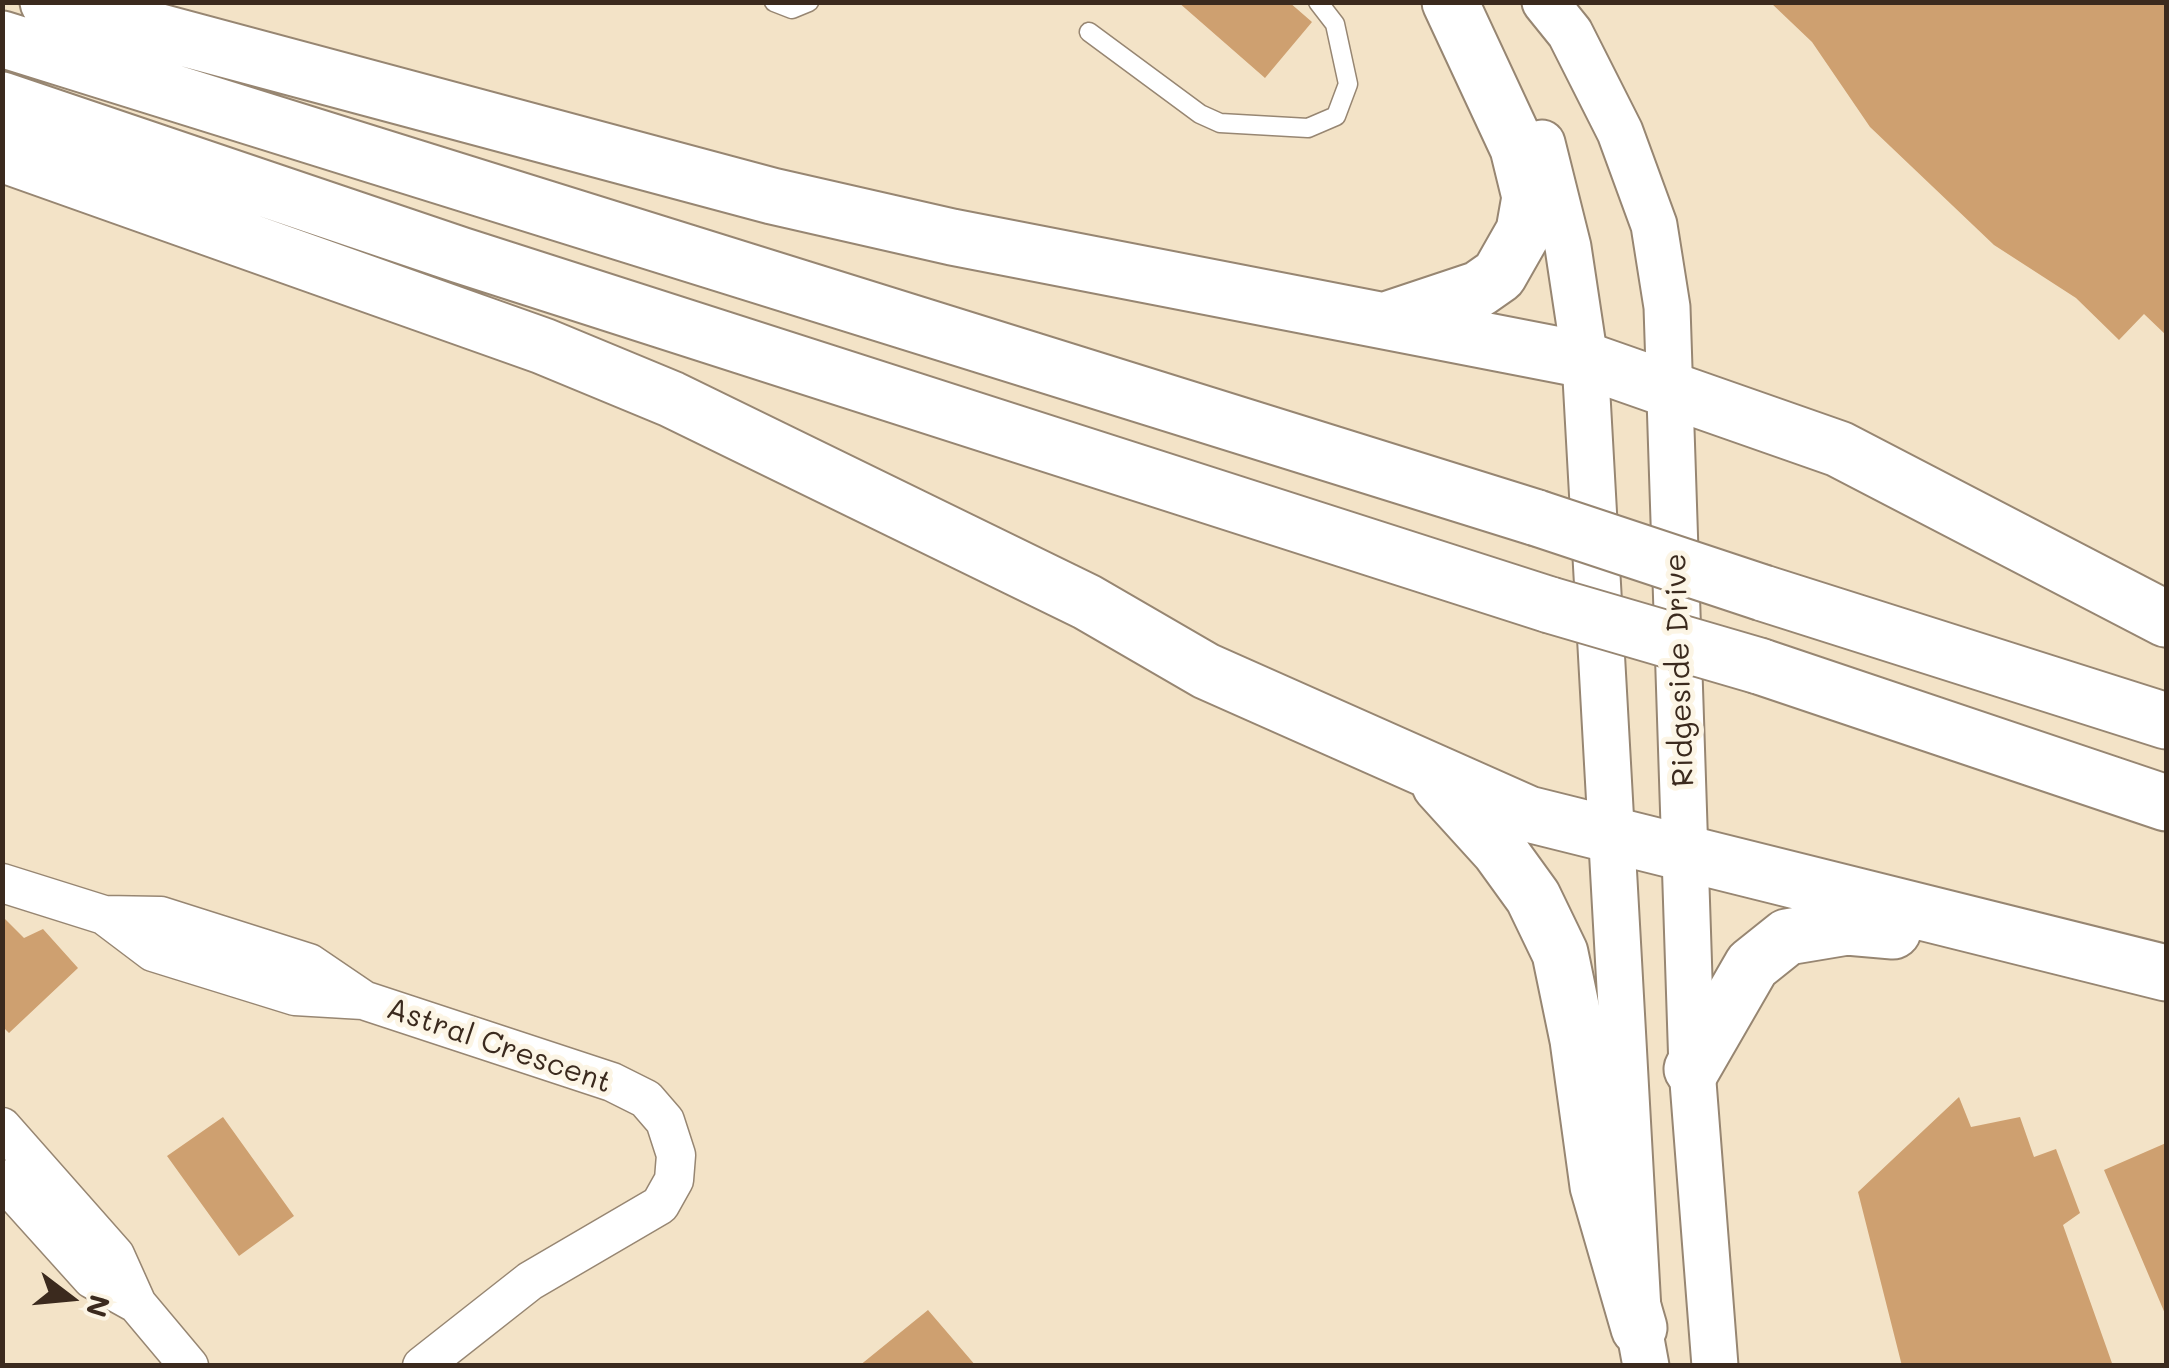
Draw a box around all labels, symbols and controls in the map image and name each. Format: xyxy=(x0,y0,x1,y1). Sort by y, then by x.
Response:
street label: Ridgeside Drive xyxy=(1658,553,1702,787)
street label: Astral Crescent xyxy=(382,991,616,1101)
north arrow xyxy=(20,1248,120,1348)
text: N xyxy=(79,1291,119,1321)

